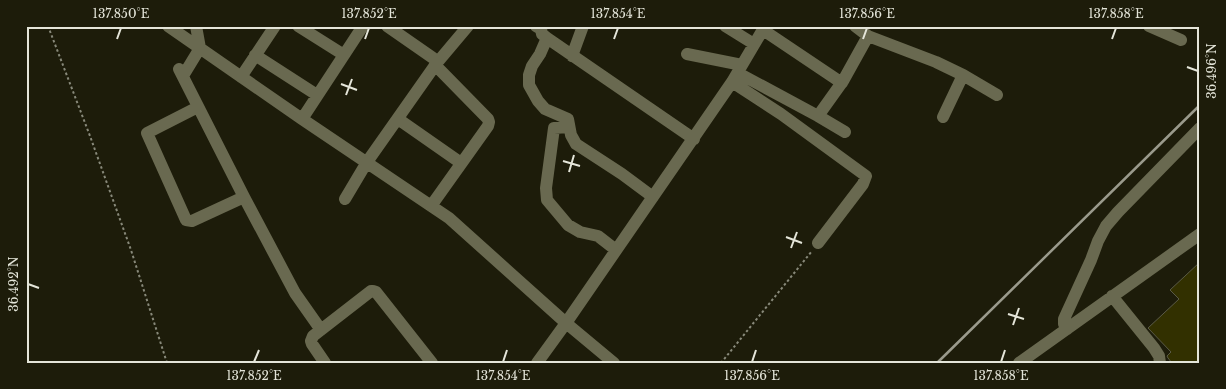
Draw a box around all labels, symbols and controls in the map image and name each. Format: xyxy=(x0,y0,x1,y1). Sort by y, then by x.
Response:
text: 137.850°E xyxy=(93,6,150,21)
text: 137.852°E xyxy=(341,6,397,21)
text: 137.854°E xyxy=(590,6,646,21)
text: 137.856°E xyxy=(839,6,895,21)
text: 137.858°E xyxy=(1088,6,1144,21)
text: 36.496°N xyxy=(1204,43,1219,99)
text: 36.492°N xyxy=(6,256,21,312)
text: 137.852°E xyxy=(226,368,282,383)
text: 137.854°E xyxy=(475,368,531,383)
text: 137.856°E xyxy=(724,368,780,383)
text: 137.858°E xyxy=(973,368,1029,383)

